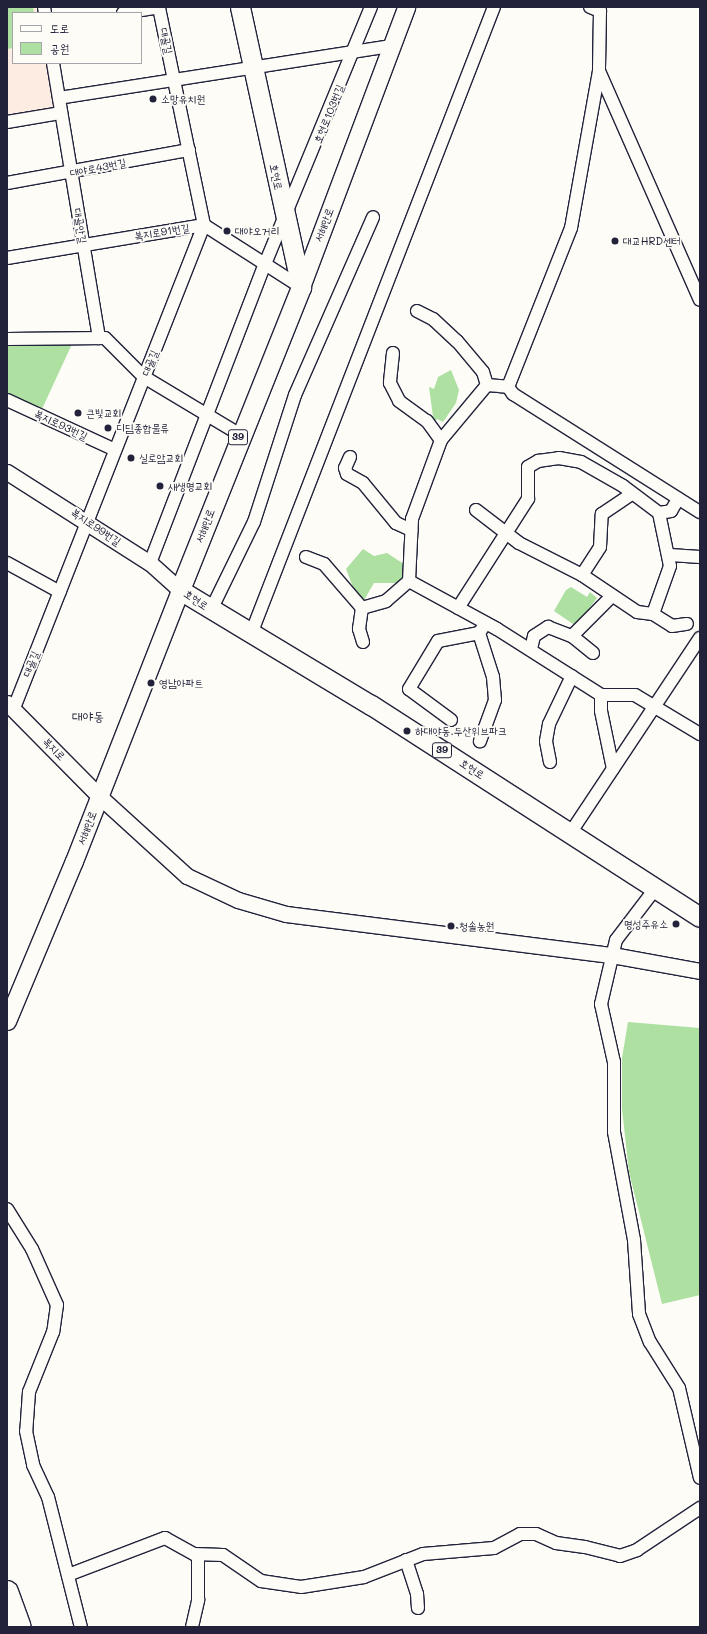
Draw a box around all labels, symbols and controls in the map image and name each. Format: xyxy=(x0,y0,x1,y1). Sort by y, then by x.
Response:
legend xyxy=(12,12,142,64)
text: 도로 xyxy=(50,20,69,36)
street label: 대골길 xyxy=(157,27,175,55)
text: 공원 xyxy=(50,40,69,56)
street label: 호현로103번길 xyxy=(311,83,347,145)
place label: 소망유치원 xyxy=(161,92,205,106)
marker: 소망유치원 xyxy=(148,94,158,104)
street label: 대야로43번길 xyxy=(69,156,127,180)
street label: 호현로 xyxy=(267,163,285,191)
street label: 서해안로 xyxy=(311,206,337,244)
street label: 대골안길 xyxy=(71,207,89,245)
street label: 복지로91번길 xyxy=(133,221,191,243)
place label: 대야오거리 xyxy=(235,224,279,238)
marker: 대야오거리 xyxy=(222,226,232,236)
place label: 대교HRD센터 xyxy=(623,234,681,248)
marker: 대교HRD센터 xyxy=(610,236,620,246)
street label: 대골길 xyxy=(139,348,161,378)
place label: 큰빛교회 xyxy=(86,406,121,420)
street label: 복지로93번길 xyxy=(32,407,90,443)
marker: 큰빛교회 xyxy=(73,408,83,418)
place label: 디딤종합물류 xyxy=(116,421,169,435)
marker: 디딤종합물류 xyxy=(103,423,113,433)
road number: 39 xyxy=(227,429,249,445)
place label: 실로암교회 xyxy=(139,451,183,465)
marker: 실로암교회 xyxy=(126,453,136,463)
place label: 새생명교회 xyxy=(168,479,212,493)
marker: 새생명교회 xyxy=(155,481,165,491)
street label: 복지로99번길 xyxy=(69,506,123,548)
street label: 서해안로 xyxy=(192,507,218,545)
street label: 호현로 xyxy=(181,587,211,613)
street label: 대골길 xyxy=(20,649,42,679)
place label: 영남아파트 xyxy=(159,676,203,690)
marker: 영남아파트 xyxy=(146,678,156,688)
district label: 대야동 xyxy=(72,708,104,724)
place label: 하대야동.두산위브파크 xyxy=(415,724,507,738)
marker: 하대야동.두산위브파크 xyxy=(402,726,412,736)
street label: 복지로 xyxy=(40,735,68,763)
road number: 39 xyxy=(431,742,453,758)
street label: 호현로 xyxy=(457,756,487,782)
street label: 서해안로 xyxy=(74,809,100,847)
place label: 명성주유소 xyxy=(624,917,668,931)
place label: 청솔농원 xyxy=(459,919,494,933)
marker: 명성주유소 xyxy=(671,919,681,929)
marker: 청솔농원 xyxy=(446,921,456,931)

